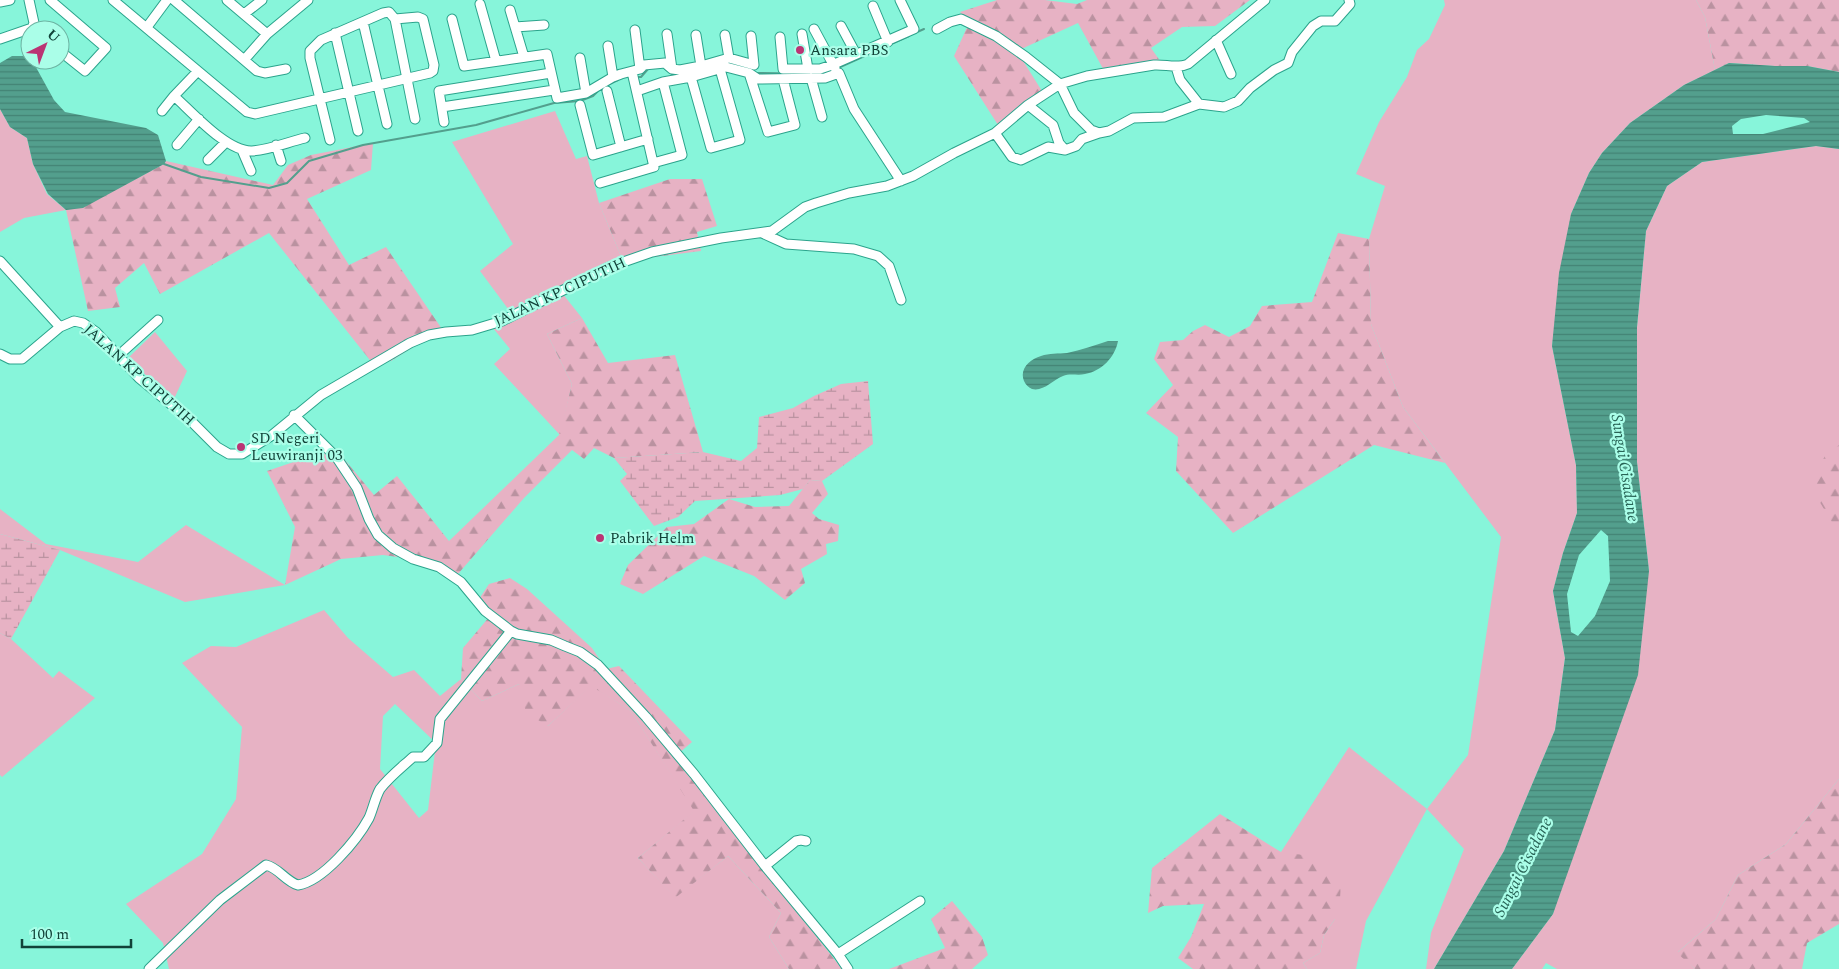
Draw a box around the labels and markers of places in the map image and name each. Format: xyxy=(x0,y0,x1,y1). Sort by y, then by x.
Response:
place label: Ansara PBS xyxy=(810,39,888,62)
marker: Ansara PBS xyxy=(794,44,806,56)
place label: SD Negeri Leuwiranji 03 xyxy=(251,427,343,467)
marker: SD Negeri Leuwiranji 03 xyxy=(235,441,247,453)
place label: Pabrik Helm xyxy=(610,527,695,550)
marker: Pabrik Helm xyxy=(594,532,606,544)

